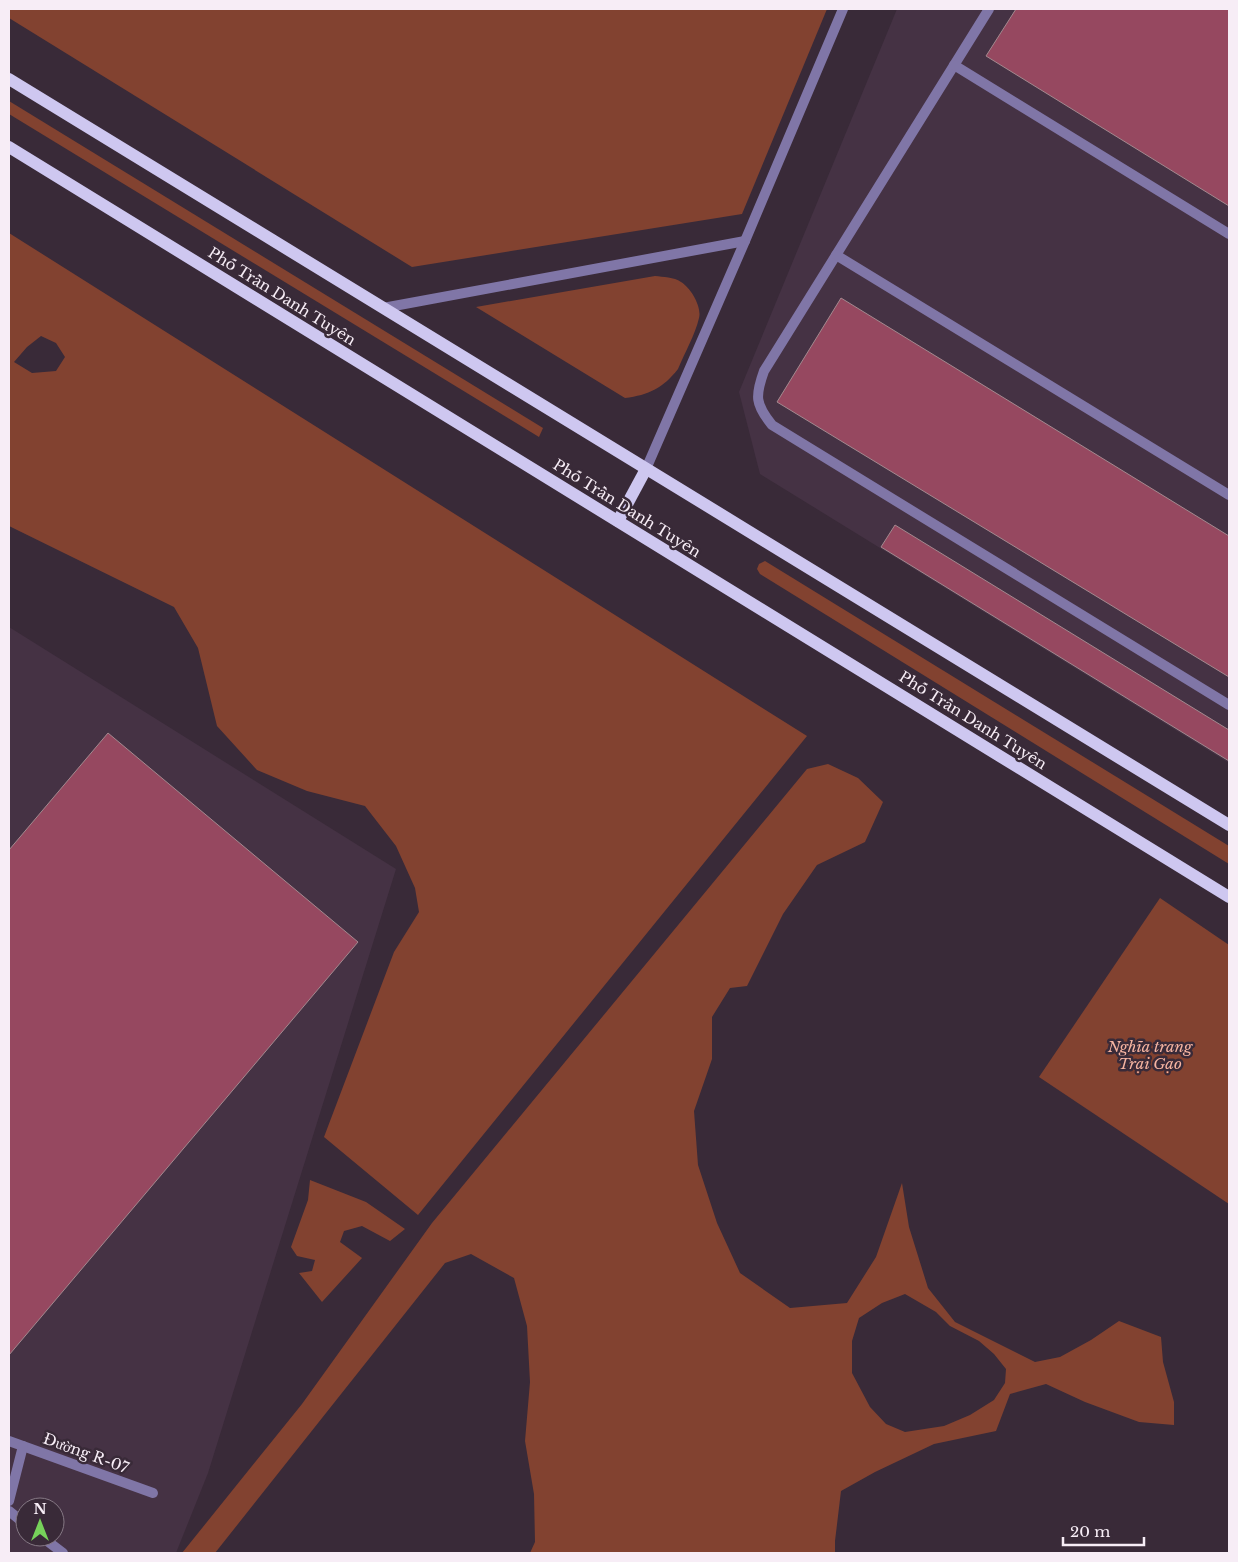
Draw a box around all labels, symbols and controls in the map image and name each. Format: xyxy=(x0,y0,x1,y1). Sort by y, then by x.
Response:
street label: Phố Trần Danh Tuyên xyxy=(205,243,359,349)
street label: Phố Trần Danh Tuyên xyxy=(550,455,704,561)
street label: Phố Trần Danh Tuyên xyxy=(896,667,1050,773)
park label: Nghĩa trang Trại Gạo xyxy=(1107,1037,1193,1073)
street label: Đường R-07 xyxy=(41,1429,132,1477)
north arrow xyxy=(15,1497,65,1547)
text: N xyxy=(33,1500,47,1518)
scale bar xyxy=(1063,1514,1144,1546)
text: 20 m xyxy=(1070,1522,1110,1541)

